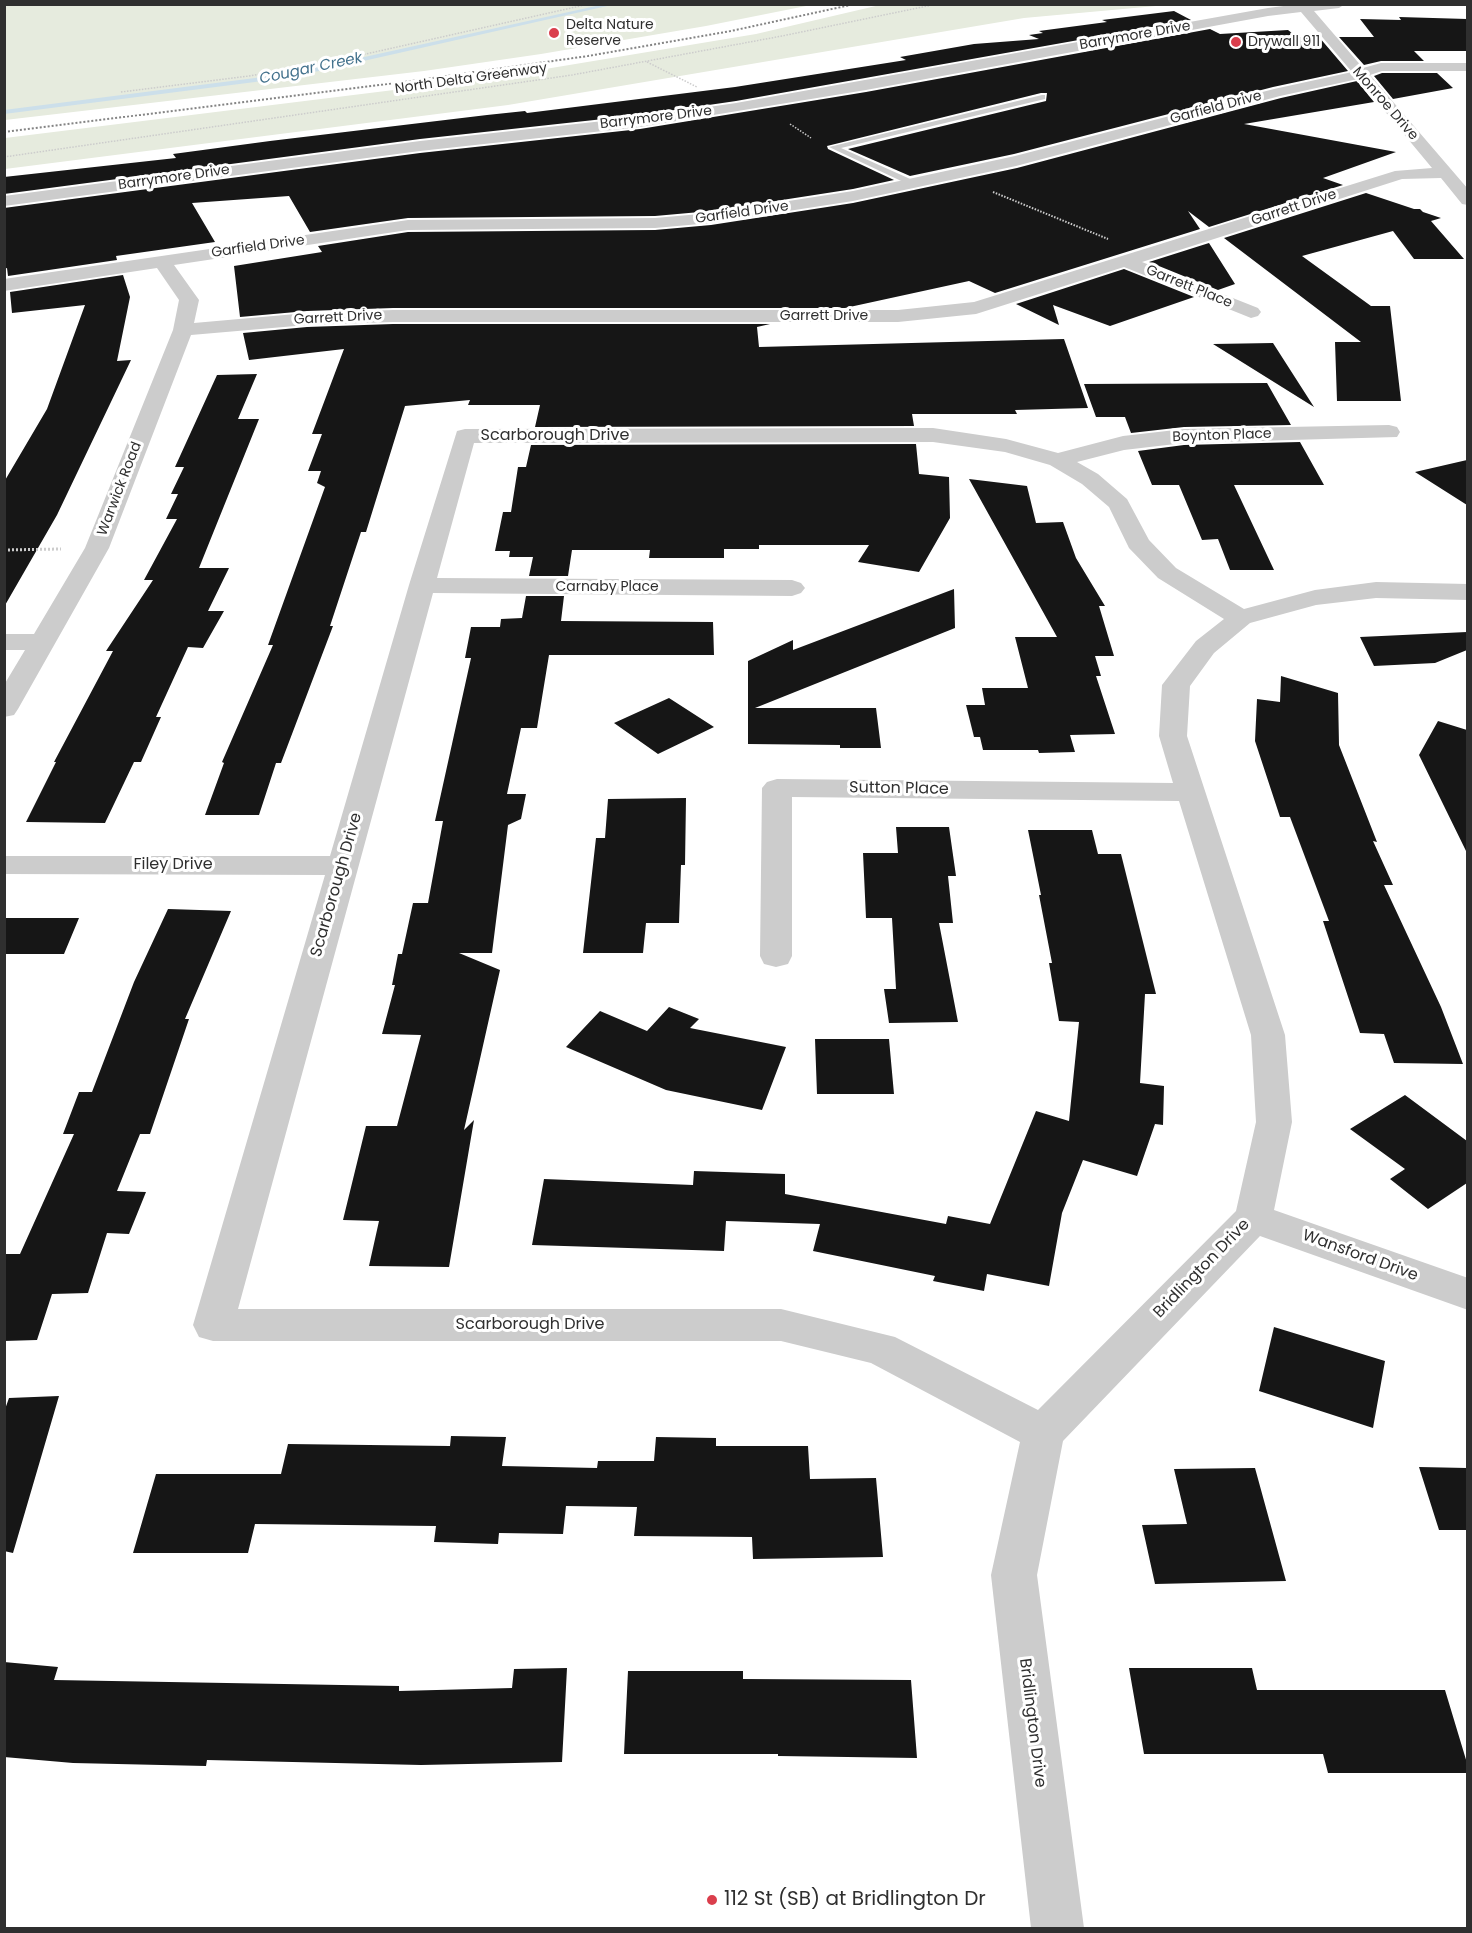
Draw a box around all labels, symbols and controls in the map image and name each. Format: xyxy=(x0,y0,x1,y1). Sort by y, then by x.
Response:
place label: Delta Nature Reserve xyxy=(566,17,654,50)
street label: Barrymore Drive xyxy=(1078,18,1192,54)
marker: Delta Nature Reserve xyxy=(547,26,561,40)
place label: Drywall 911 xyxy=(1248,34,1320,50)
marker: Drywall 911 xyxy=(1229,35,1243,49)
water label: Cougar Creek xyxy=(258,49,364,89)
street label: North Delta Greenway xyxy=(394,60,548,98)
street label: Monroe Drive xyxy=(1349,64,1421,144)
street label: Garfield Drive xyxy=(1168,88,1264,128)
street label: Barrymore Drive xyxy=(599,103,713,133)
street label: Barrymore Drive xyxy=(117,162,231,194)
street label: Garrett Drive xyxy=(1249,186,1339,230)
street label: Garfield Drive xyxy=(694,198,790,228)
street label: Garfield Drive xyxy=(210,232,306,262)
street label: Garrett Place xyxy=(1143,262,1235,312)
street label: Garrett Drive xyxy=(293,307,383,329)
street label: Garrett Drive xyxy=(780,308,868,324)
street label: Scarborough Drive xyxy=(481,426,629,446)
street label: Boynton Place xyxy=(1172,426,1272,446)
street label: Warwick Road xyxy=(94,440,146,538)
street label: Carnaby Place xyxy=(555,579,659,595)
street label: Sutton Place xyxy=(849,779,949,799)
street label: Scarborough Drive xyxy=(307,811,367,959)
street label: Filey Drive xyxy=(133,855,213,875)
street label: Bridlington Drive xyxy=(1150,1216,1254,1322)
street label: Wansford Drive xyxy=(1300,1226,1420,1286)
street label: Scarborough Drive xyxy=(456,1315,604,1335)
street label: Bridlington Drive xyxy=(1015,1657,1049,1789)
place label: 112 St (SB) at Bridlington Dr xyxy=(724,1888,986,1912)
marker: 112 St (SB) at Bridlington Dr xyxy=(705,1893,719,1907)

